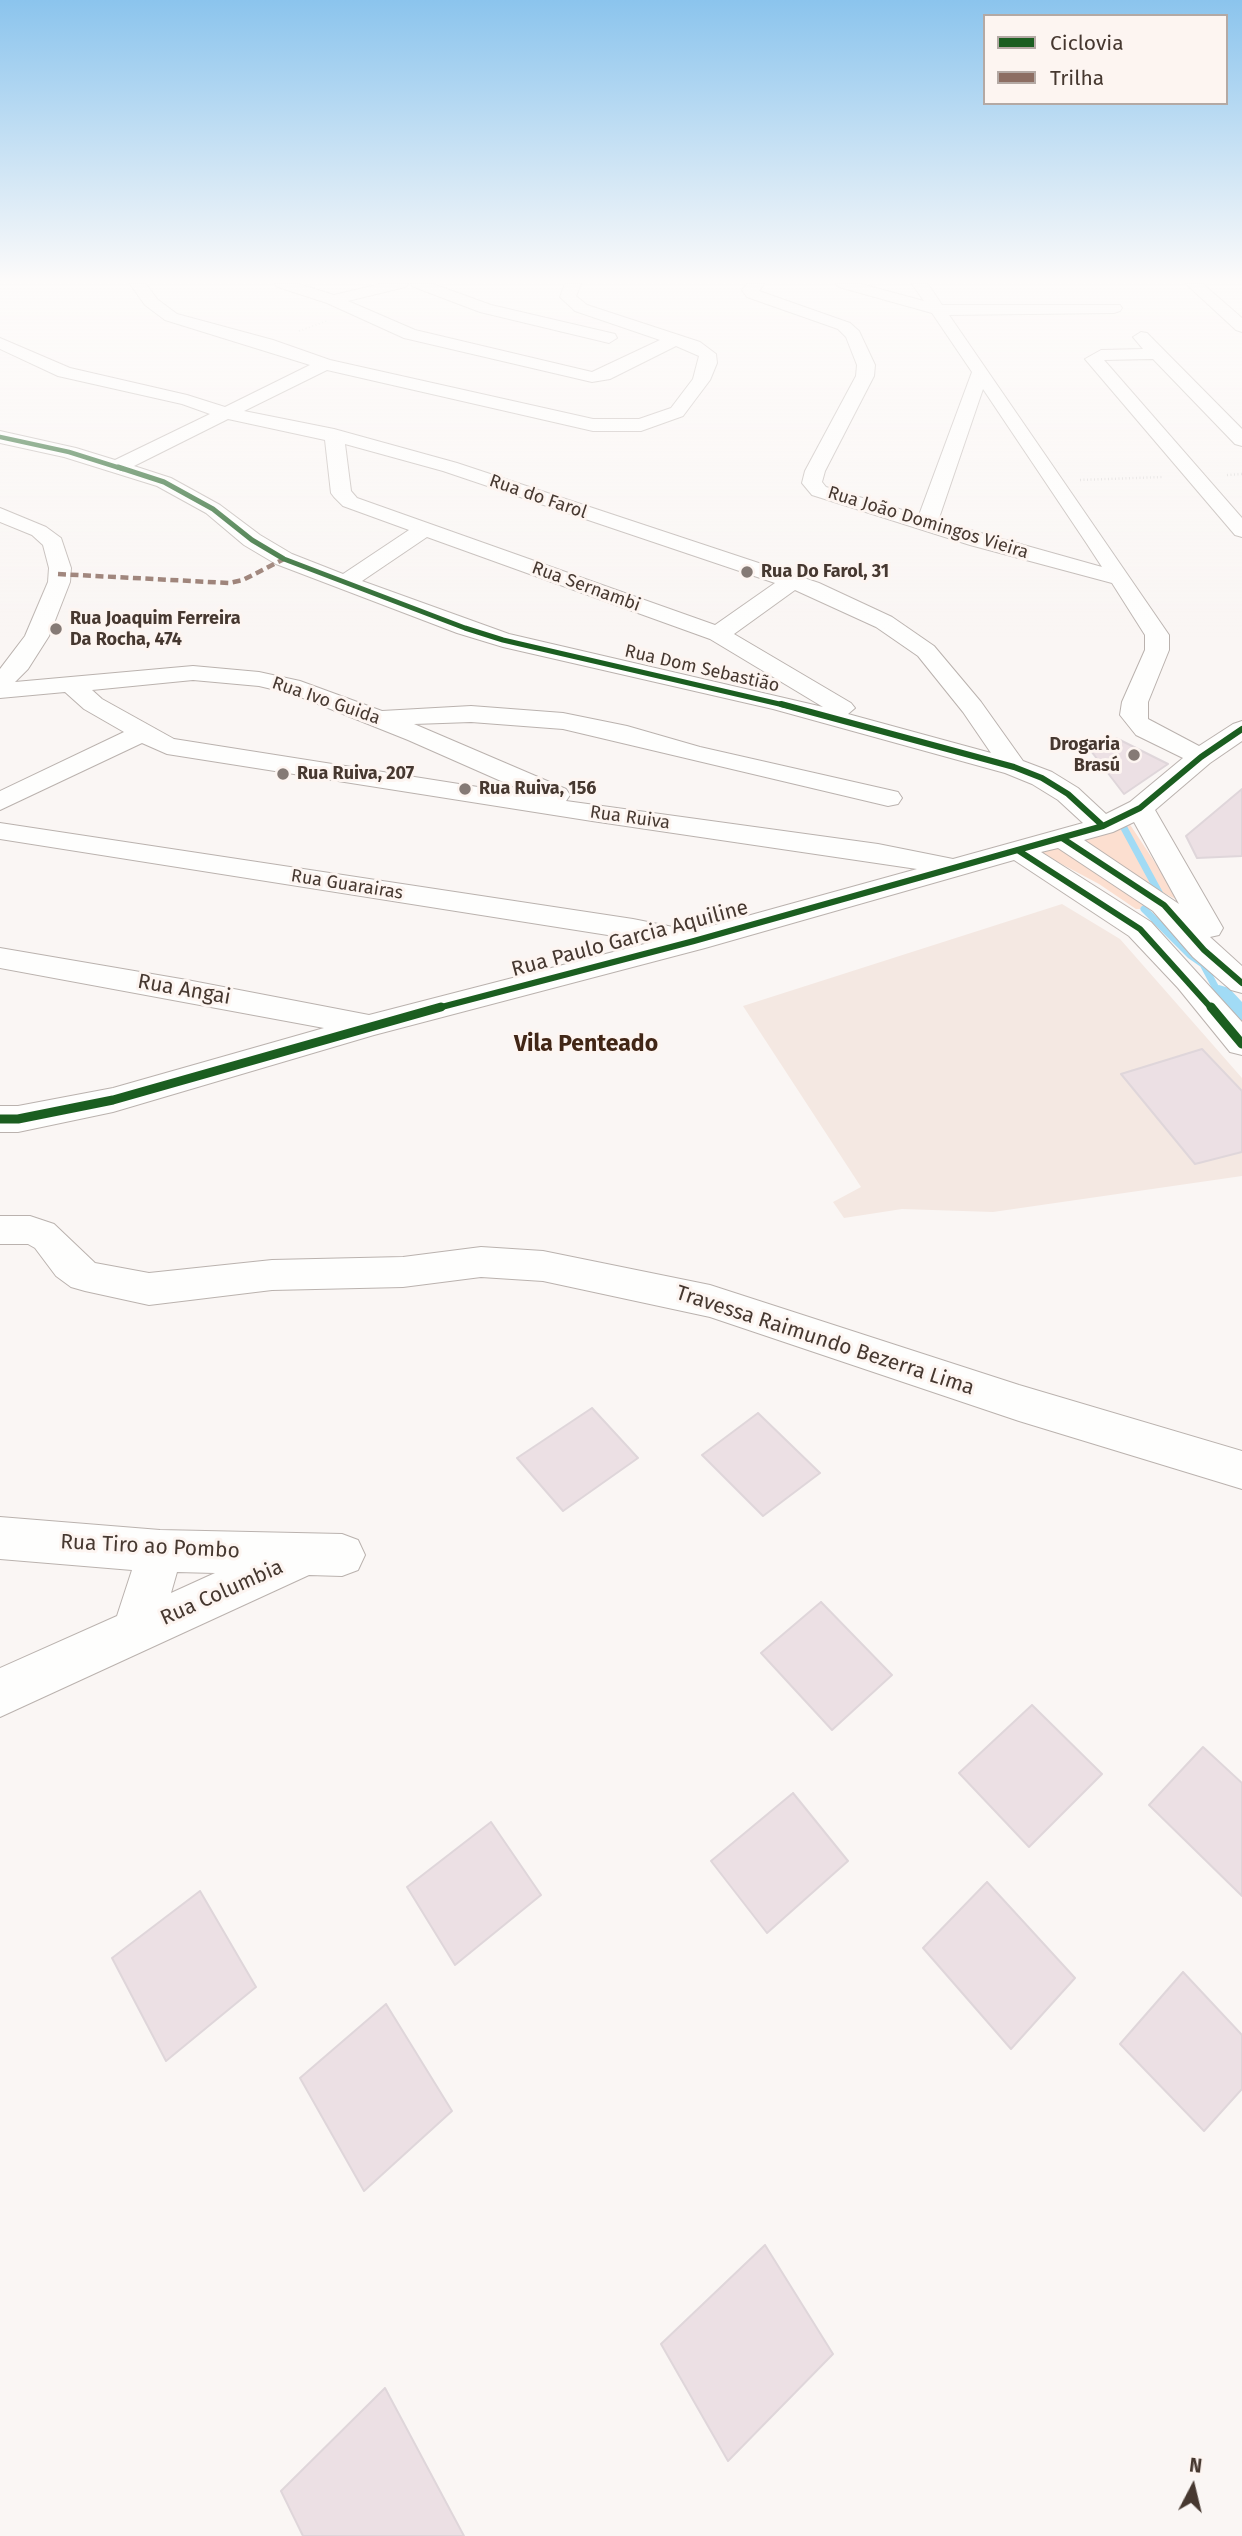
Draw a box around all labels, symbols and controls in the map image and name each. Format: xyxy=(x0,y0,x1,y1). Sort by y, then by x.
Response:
legend xyxy=(983,14,1228,105)
text: Ciclovia xyxy=(1050,30,1124,56)
text: Trilha xyxy=(1050,65,1104,91)
street label: Rua do Farol xyxy=(486,470,590,524)
street label: Rua João Domingos Vieira xyxy=(825,482,1031,564)
street label: Rua Sernambi xyxy=(529,557,643,617)
place label: Rua Do Farol, 31 xyxy=(761,561,889,583)
marker: Rua Do Farol, 31 xyxy=(739,564,755,580)
place label: Rua Joaquim Ferreira Da Rocha, 474 xyxy=(70,608,241,650)
marker: Rua Joaquim Ferreira Da Rocha, 474 xyxy=(48,621,64,637)
street label: Rua Dom Sebastião xyxy=(622,641,782,697)
street label: Rua Ivo Guida xyxy=(269,672,383,730)
place label: Drogaria Brasú xyxy=(1050,734,1120,776)
marker: Drogaria Brasú xyxy=(1126,747,1142,763)
place label: Rua Ruiva, 207 xyxy=(297,763,414,785)
marker: Rua Ruiva, 207 xyxy=(275,766,291,782)
place label: Rua Ruiva, 156 xyxy=(479,778,596,800)
marker: Rua Ruiva, 156 xyxy=(457,781,473,797)
street label: Rua Ruiva xyxy=(589,802,671,834)
street label: Rua Guarairas xyxy=(289,865,405,905)
street label: Rua Paulo Garcia Aquiline xyxy=(509,895,751,983)
street label: Rua Angai xyxy=(135,969,233,1011)
district label: Vila Penteado xyxy=(514,1031,658,1059)
street label: Travessa Raimundo Bezerra Lima xyxy=(673,1281,977,1401)
street label: Rua Tiro ao Pombo xyxy=(60,1530,240,1564)
street label: Rua Columbia xyxy=(157,1555,287,1631)
north arrow xyxy=(1158,2452,1228,2522)
text: N xyxy=(1188,2453,1203,2478)

